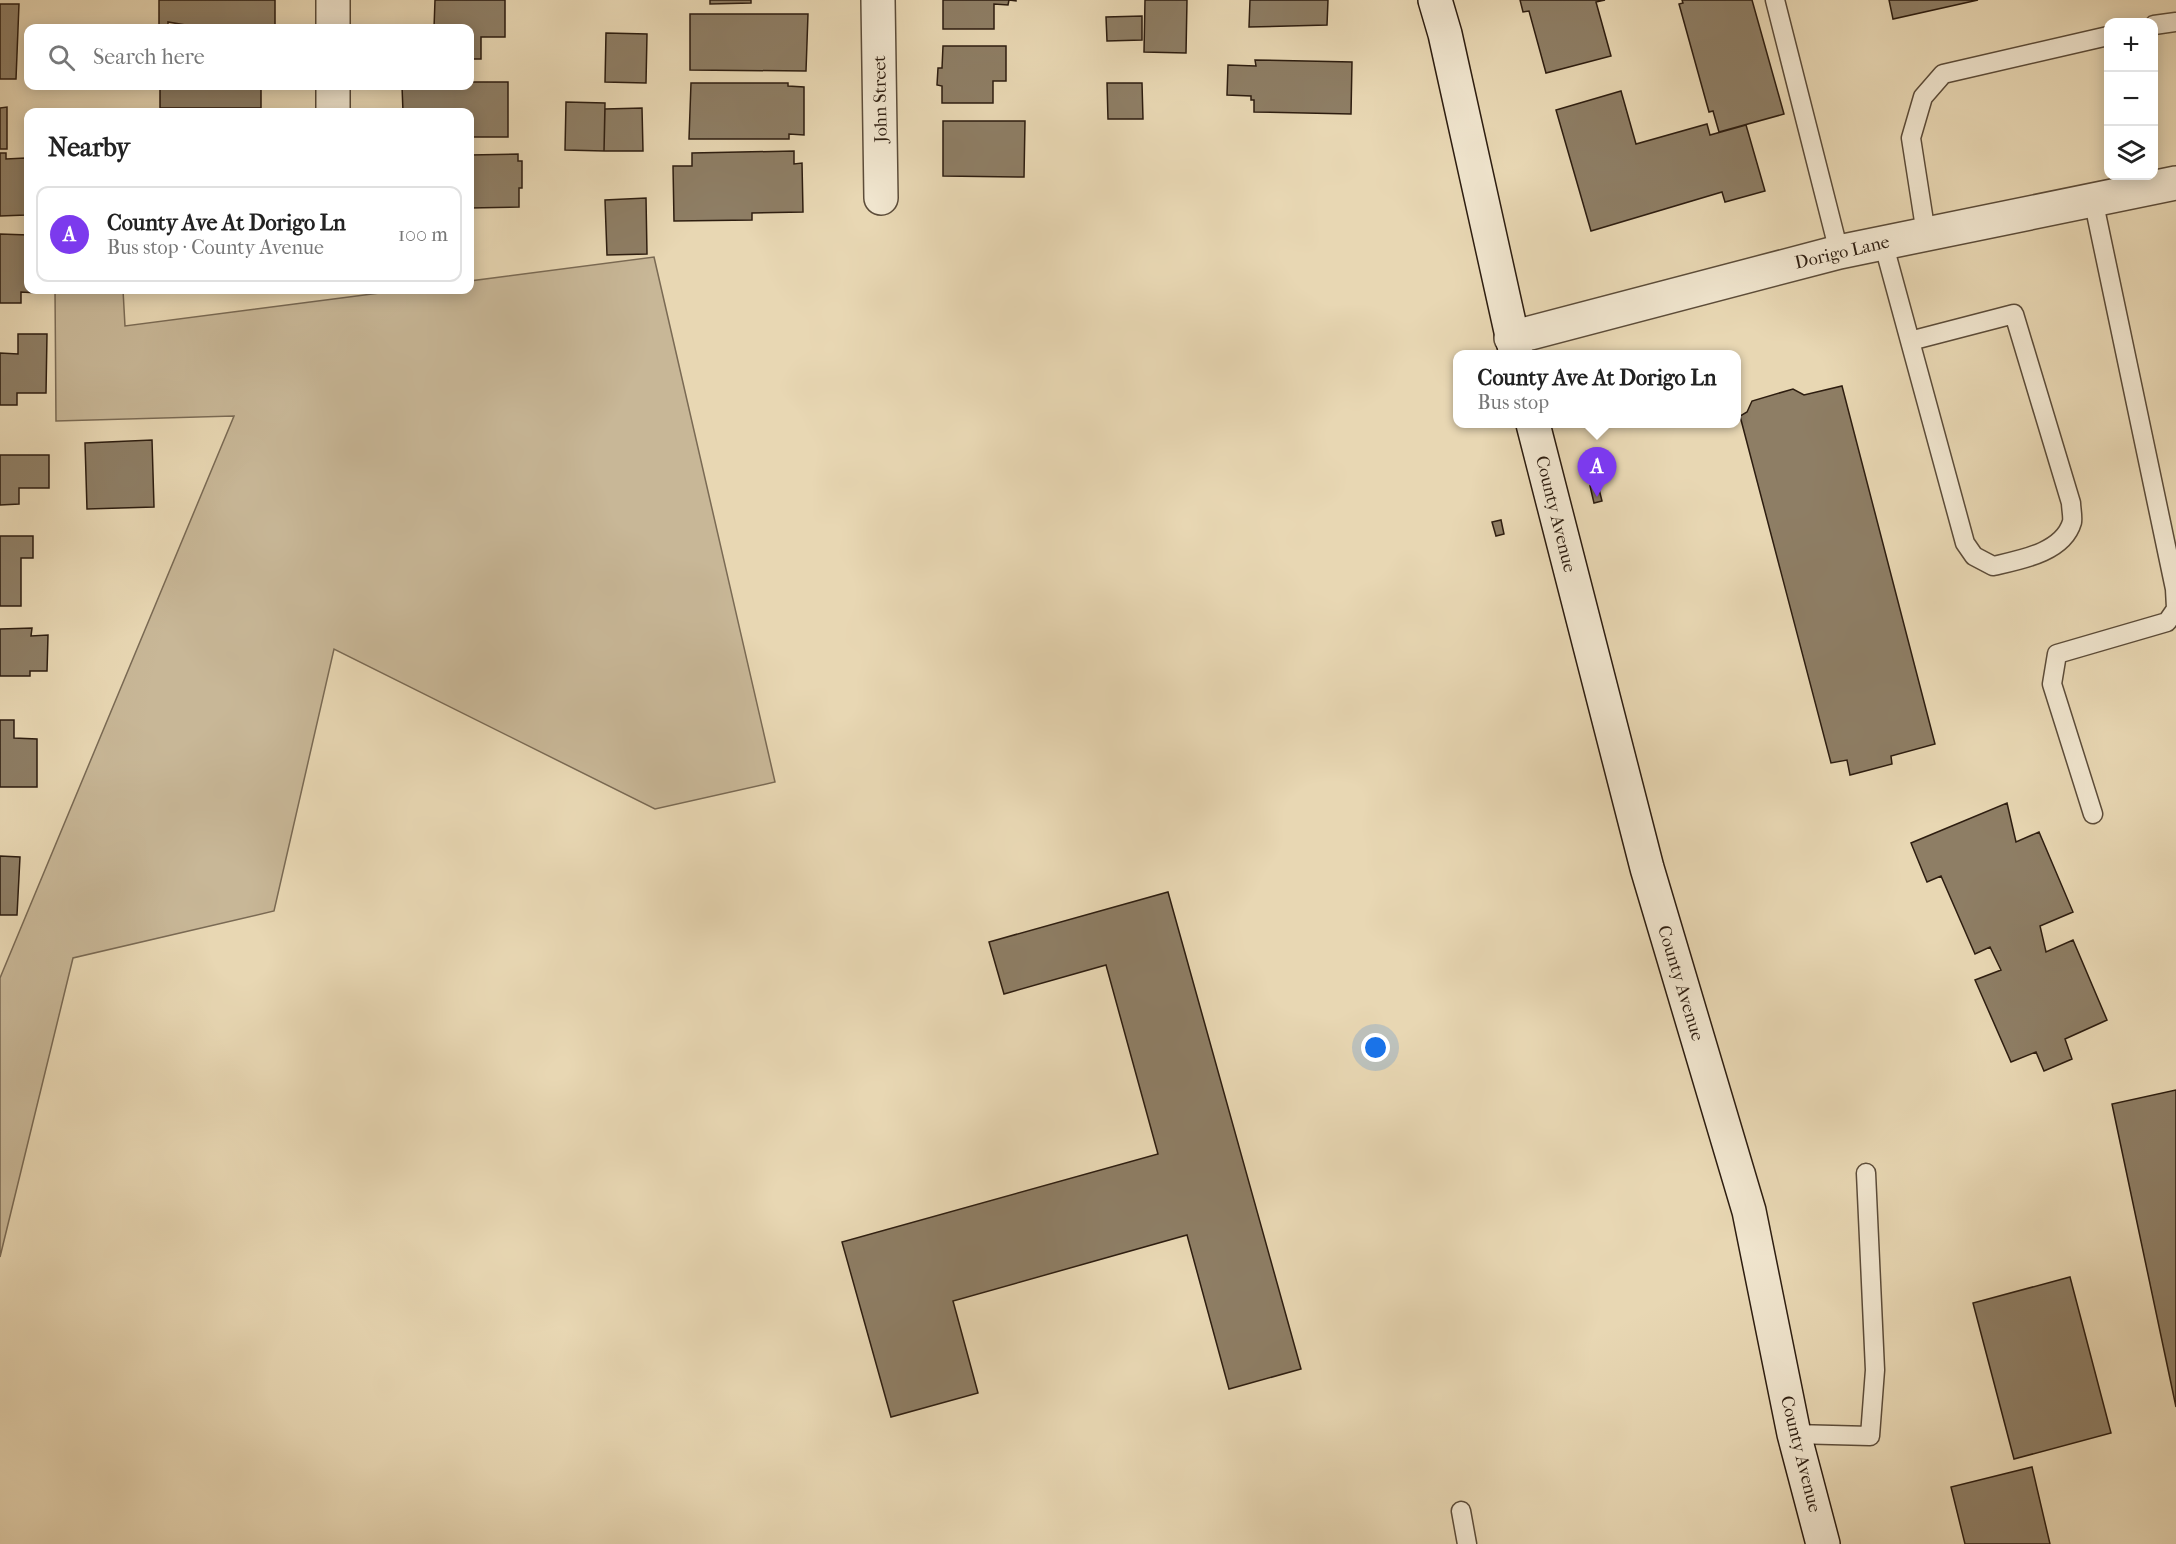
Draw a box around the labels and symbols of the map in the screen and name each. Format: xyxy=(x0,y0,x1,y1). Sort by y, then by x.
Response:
street label: John Street xyxy=(869,55,892,145)
street label: Dorigo Lane xyxy=(1793,231,1892,274)
pin: A xyxy=(1578,448,1616,497)
street label: County Avenue xyxy=(1531,454,1580,575)
street label: County Avenue xyxy=(1653,923,1708,1043)
your location xyxy=(1361,1033,1390,1062)
street label: County Avenue xyxy=(1776,1394,1825,1515)

